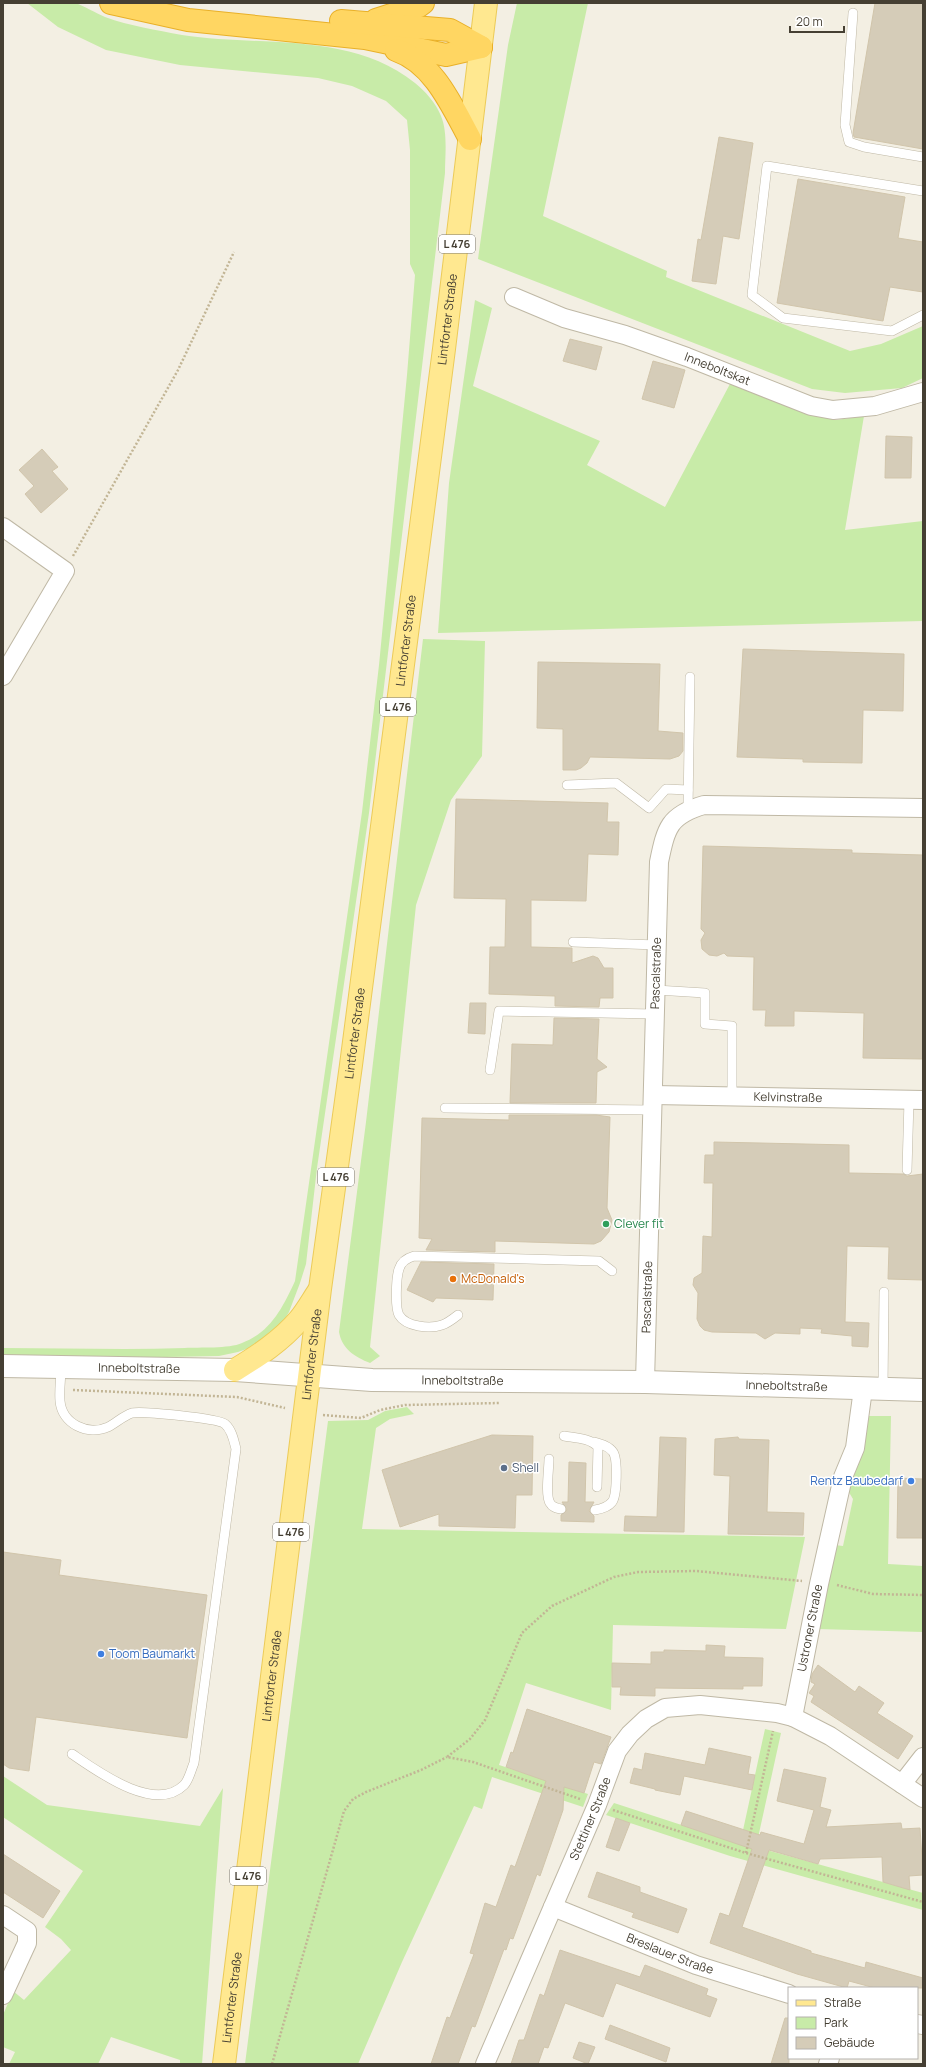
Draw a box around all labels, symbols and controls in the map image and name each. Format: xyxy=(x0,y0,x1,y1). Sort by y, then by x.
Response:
scale bar xyxy=(790,8,844,34)
text: 20 m xyxy=(796,13,823,30)
road number: L 476 xyxy=(439,235,475,253)
street label: Lintforter Straße xyxy=(433,273,461,366)
street label: Inneboltskat xyxy=(682,348,753,389)
street label: Lintforter Straße xyxy=(391,594,420,687)
road number: L 476 xyxy=(380,698,416,716)
street label: Pascalstraße xyxy=(646,937,665,1009)
street label: Lintforter Straße xyxy=(340,987,369,1080)
street label: Kelvinstraße xyxy=(754,1088,822,1106)
road number: L 476 xyxy=(318,1168,354,1186)
place label: Clever fit xyxy=(614,1215,664,1232)
marker: Clever fit xyxy=(601,1219,611,1229)
street label: Pascalstraße xyxy=(637,1261,656,1333)
place label: McDonald's xyxy=(461,1270,525,1287)
marker: McDonald's xyxy=(448,1274,458,1284)
street label: Lintforter Straße xyxy=(297,1308,325,1401)
street label: Inneboltstraße xyxy=(98,1359,180,1377)
street label: Inneboltstraße xyxy=(422,1371,504,1389)
street label: Inneboltstraße xyxy=(745,1376,828,1395)
place label: Shell xyxy=(512,1459,539,1476)
marker: Shell xyxy=(499,1463,509,1473)
place label: Rentz Baubedarf xyxy=(810,1472,904,1489)
marker: Rentz Baubedarf xyxy=(906,1476,916,1486)
road number: L 476 xyxy=(273,1523,309,1541)
street label: Ustroner Straße xyxy=(793,1583,826,1673)
street label: Lintforter Straße xyxy=(257,1629,286,1723)
place label: Toom Baumarkt xyxy=(109,1645,195,1662)
marker: Toom Baumarkt xyxy=(96,1649,106,1659)
street label: Stettiner Straße xyxy=(565,1774,615,1863)
road number: L 476 xyxy=(230,1867,266,1885)
street label: Breslauer Straße xyxy=(624,1929,716,1978)
street label: Lintforter Straße xyxy=(218,1951,246,2044)
legend xyxy=(788,1987,918,2059)
text: Straße xyxy=(824,1994,861,2011)
text: Park xyxy=(824,2014,849,2031)
text: Gebäude xyxy=(824,2034,875,2051)

